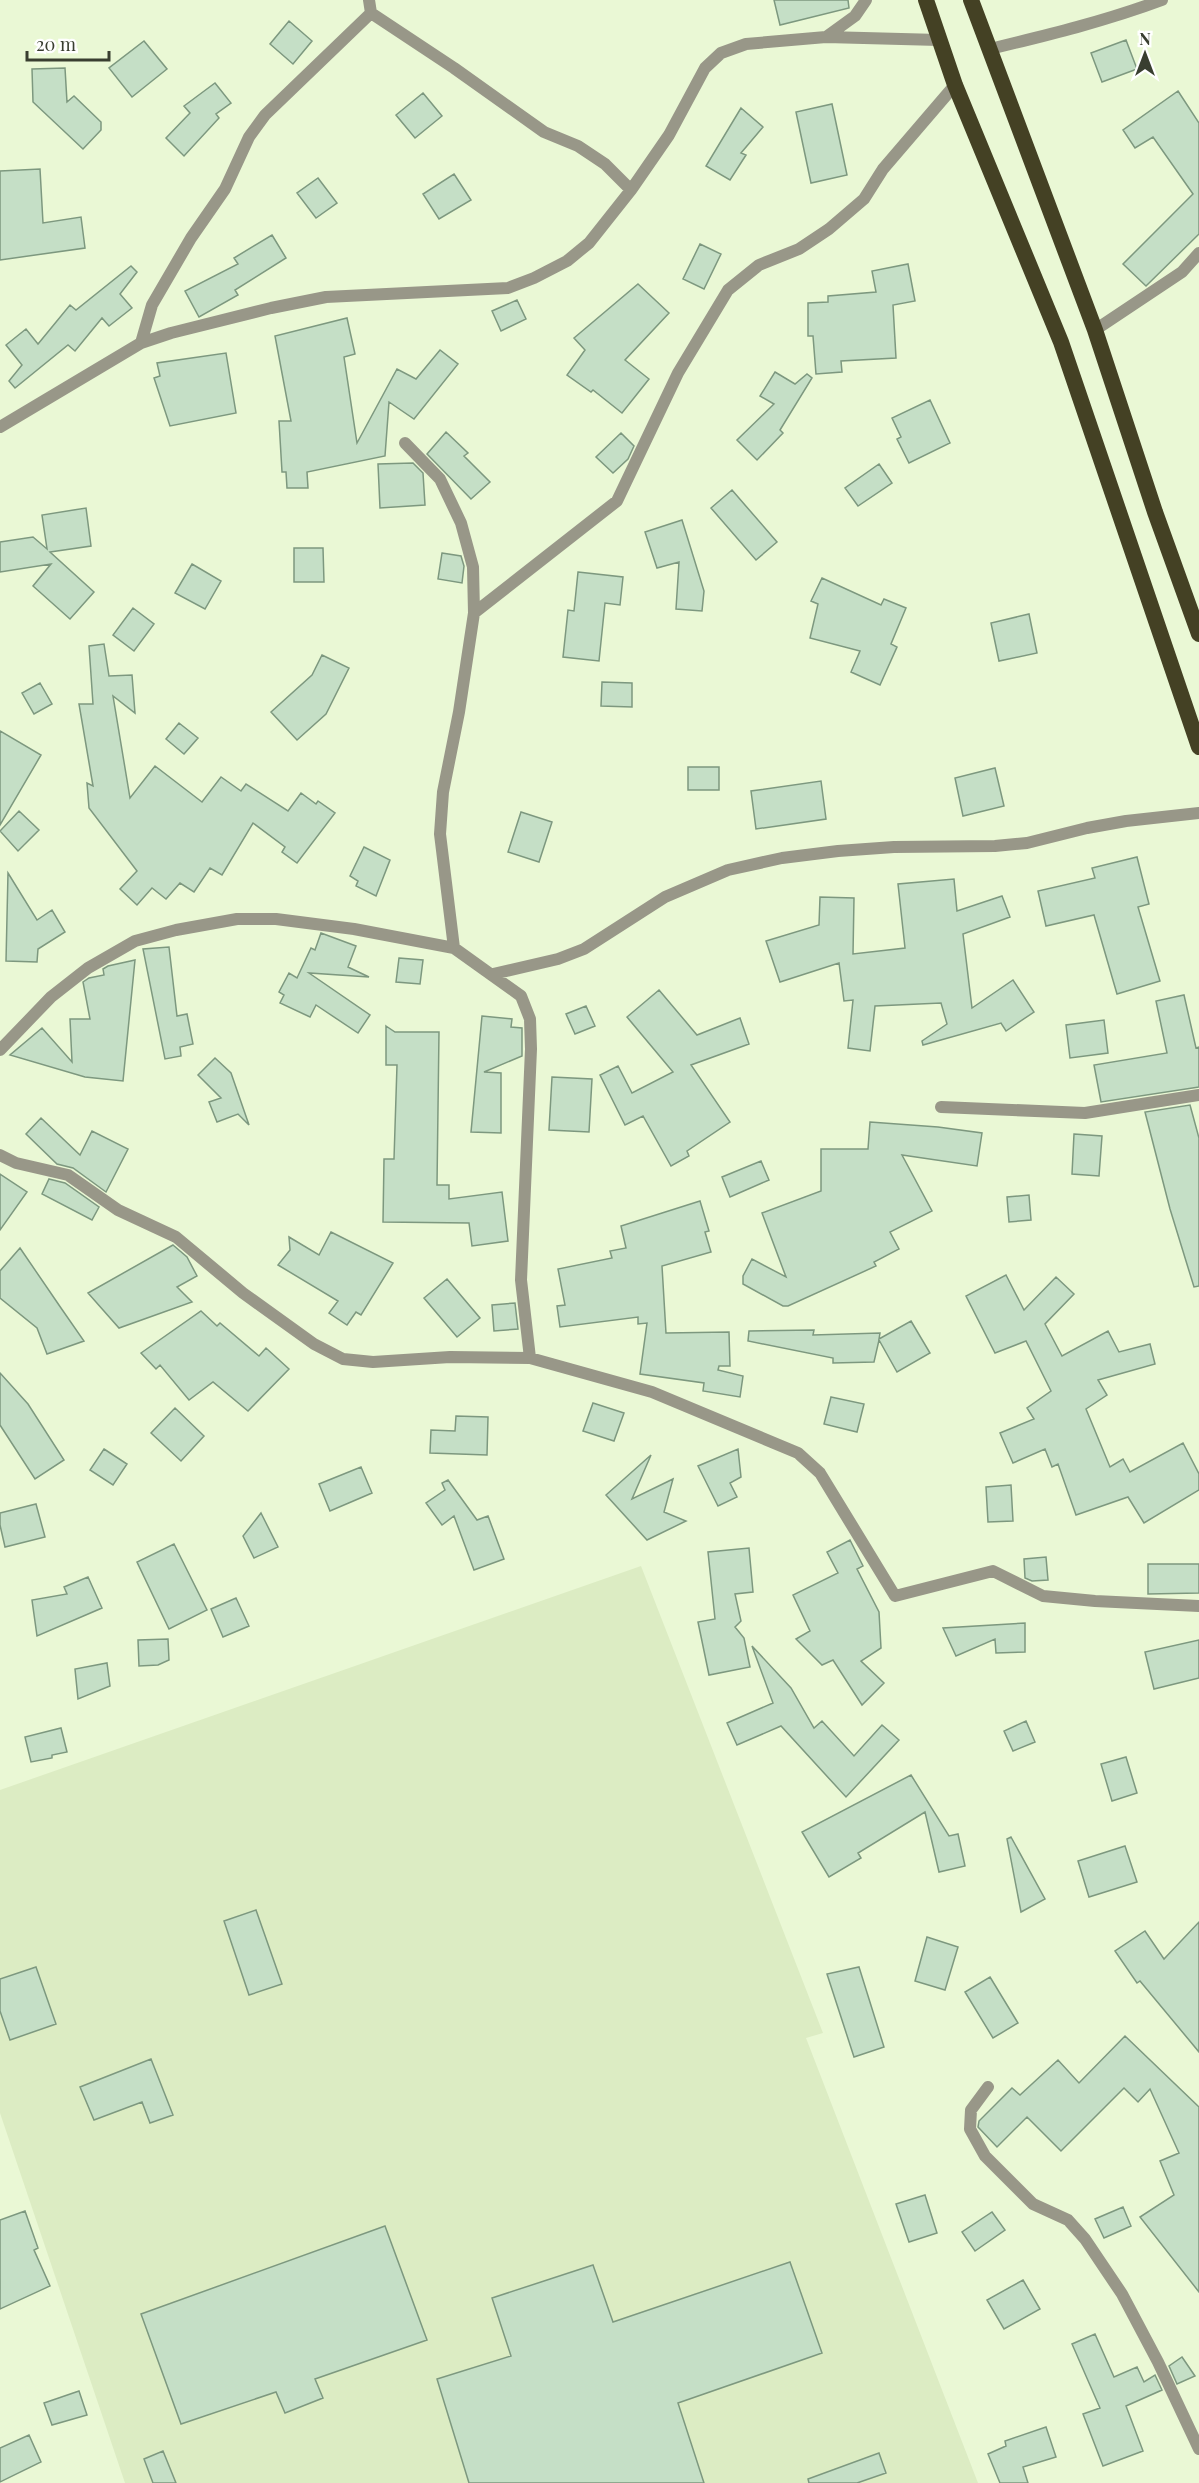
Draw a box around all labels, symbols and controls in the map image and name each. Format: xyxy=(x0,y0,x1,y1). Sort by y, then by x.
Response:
scale bar xyxy=(27,24,110,62)
north arrow xyxy=(1115,24,1175,84)
text: N xyxy=(1139,28,1151,49)
text: 20 m xyxy=(36,32,76,56)

